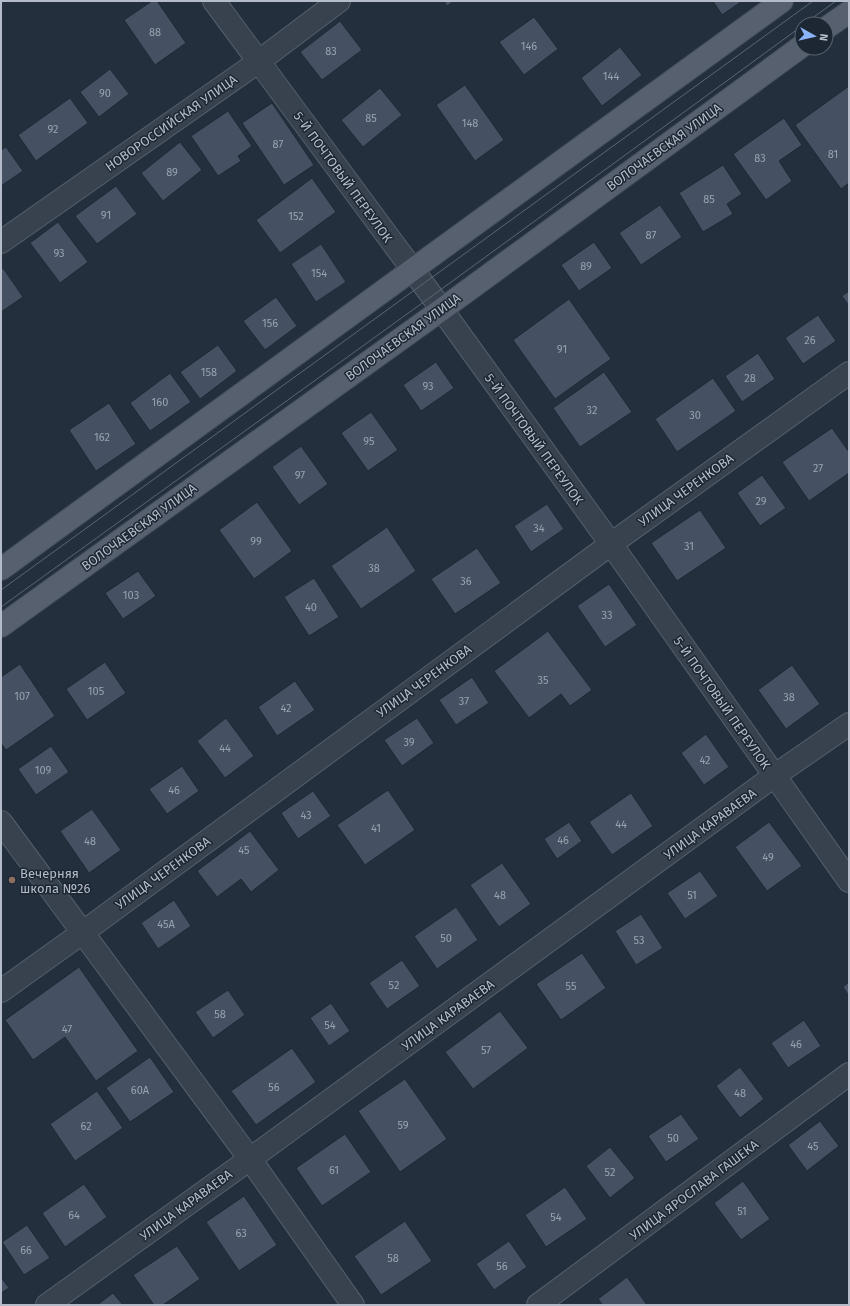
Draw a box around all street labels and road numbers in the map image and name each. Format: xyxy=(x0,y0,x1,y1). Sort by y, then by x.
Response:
street label: НОВОРОССИЙСКАЯ УЛИЦА xyxy=(102,71,240,174)
street label: ВОЛОЧАЕВСКАЯ УЛИЦА xyxy=(604,100,725,194)
street label: 5-Й ПОЧТОВЫЙ ПЕРЕУЛОК xyxy=(290,109,396,246)
street label: ВОЛОЧАЕВСКАЯ УЛИЦА xyxy=(343,290,464,384)
street label: 5-Й ПОЧТОВЫЙ ПЕРЕУЛОК xyxy=(481,371,587,508)
street label: УЛИЦА ЧЕРЕНКОВА xyxy=(636,450,737,529)
street label: ВОЛОЧАЕВСКАЯ УЛИЦА xyxy=(79,480,200,574)
street label: 5-Й ПОЧТОВЫЙ ПЕРЕУЛОК xyxy=(671,634,774,772)
street label: УЛИЦА ЧЕРЕНКОВА xyxy=(374,641,475,720)
street label: УЛИЦА КАРАВАЕВА xyxy=(661,785,760,863)
street label: УЛИЦА ЧЕРЕНКОВА xyxy=(113,833,214,912)
street label: УЛИЦА КАРАВАЕВА xyxy=(399,976,498,1054)
street label: УЛИЦА ЯРОСЛАВА ГАШЕКА xyxy=(627,1136,762,1243)
street label: УЛИЦА КАРАВАЕВА xyxy=(137,1166,236,1244)

